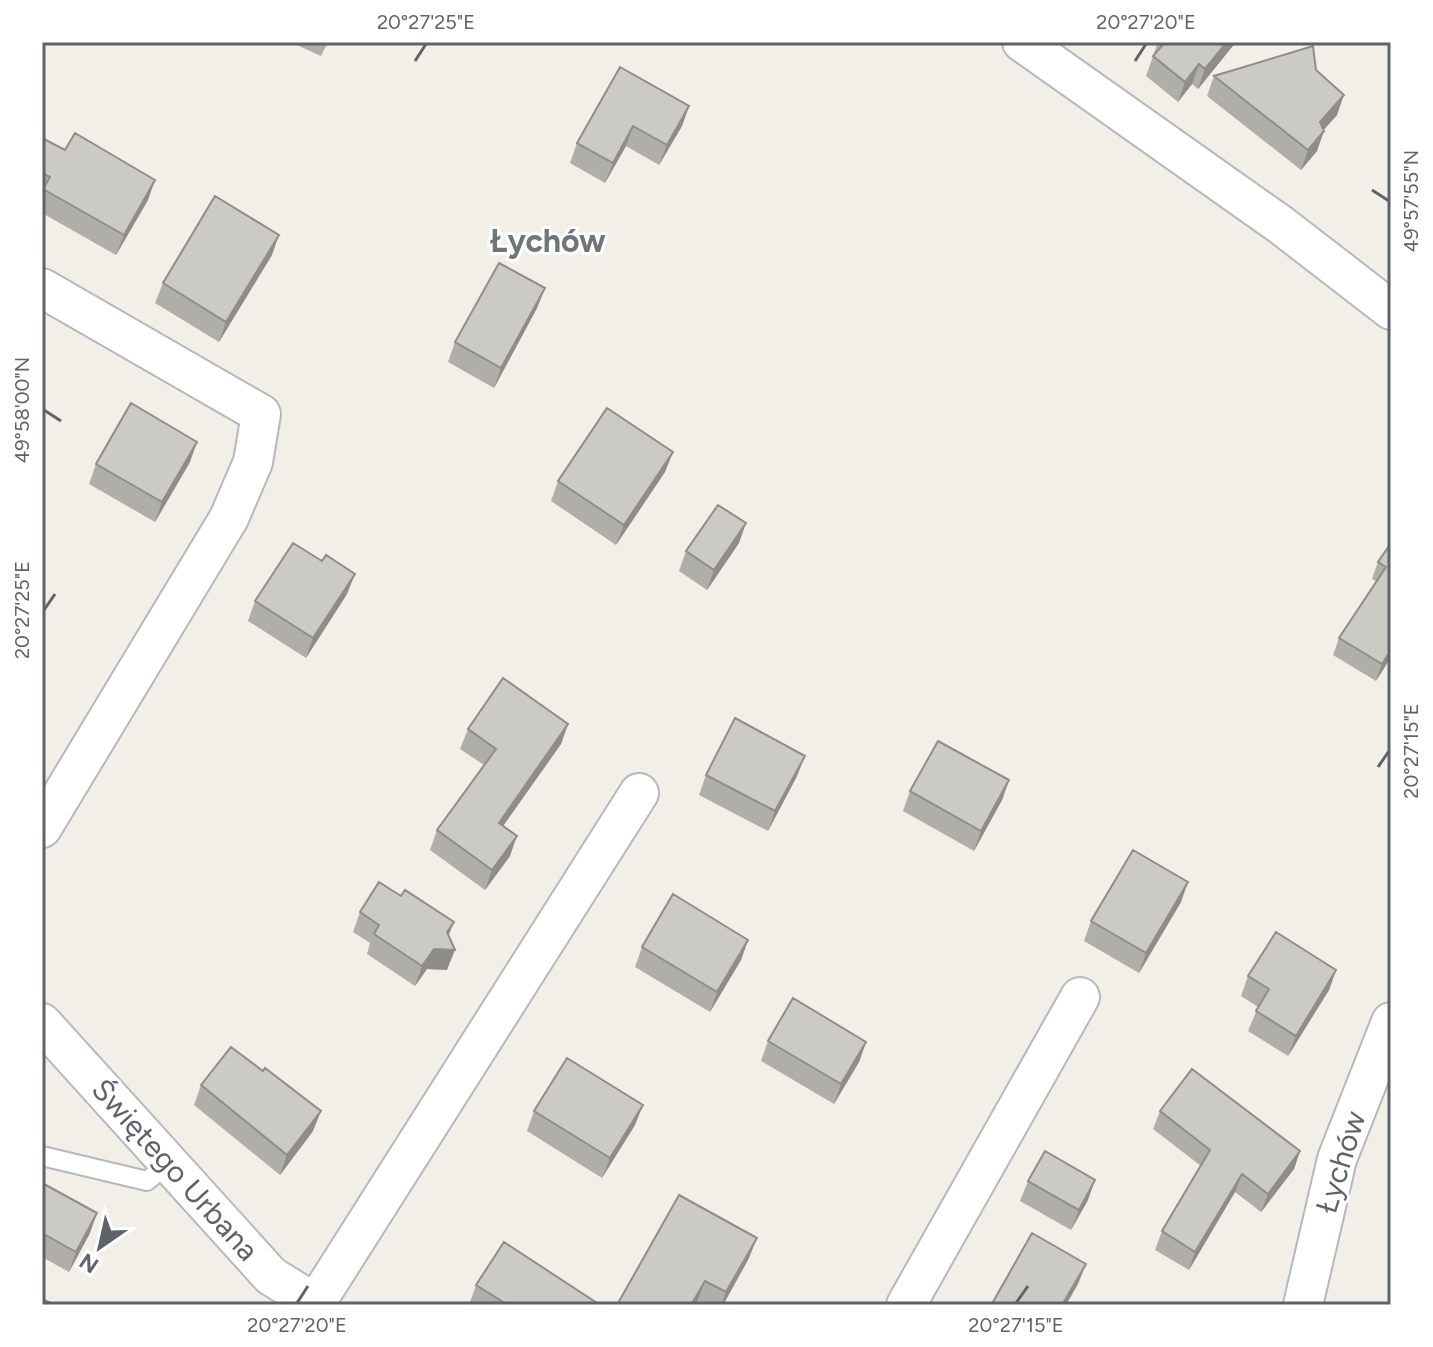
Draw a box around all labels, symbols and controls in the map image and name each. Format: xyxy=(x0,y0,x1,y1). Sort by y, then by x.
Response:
text: 20°27'25"E xyxy=(377,10,475,34)
text: 20°27'20"E xyxy=(1096,10,1196,34)
text: 49°57'55"N xyxy=(1399,150,1423,252)
district label: Łychów xyxy=(490,222,606,260)
text: 49°58'00"N xyxy=(10,357,34,463)
text: 20°27'25"E xyxy=(10,561,34,659)
text: 20°27'15"E xyxy=(1399,703,1423,799)
street label: Świętego Urbana xyxy=(84,1071,267,1268)
street label: Łychów xyxy=(1308,1106,1374,1217)
north arrow xyxy=(60,1207,140,1287)
text: N xyxy=(74,1247,104,1279)
text: 20°27'20"E xyxy=(247,1313,347,1337)
text: 20°27'15"E xyxy=(968,1313,1064,1337)

